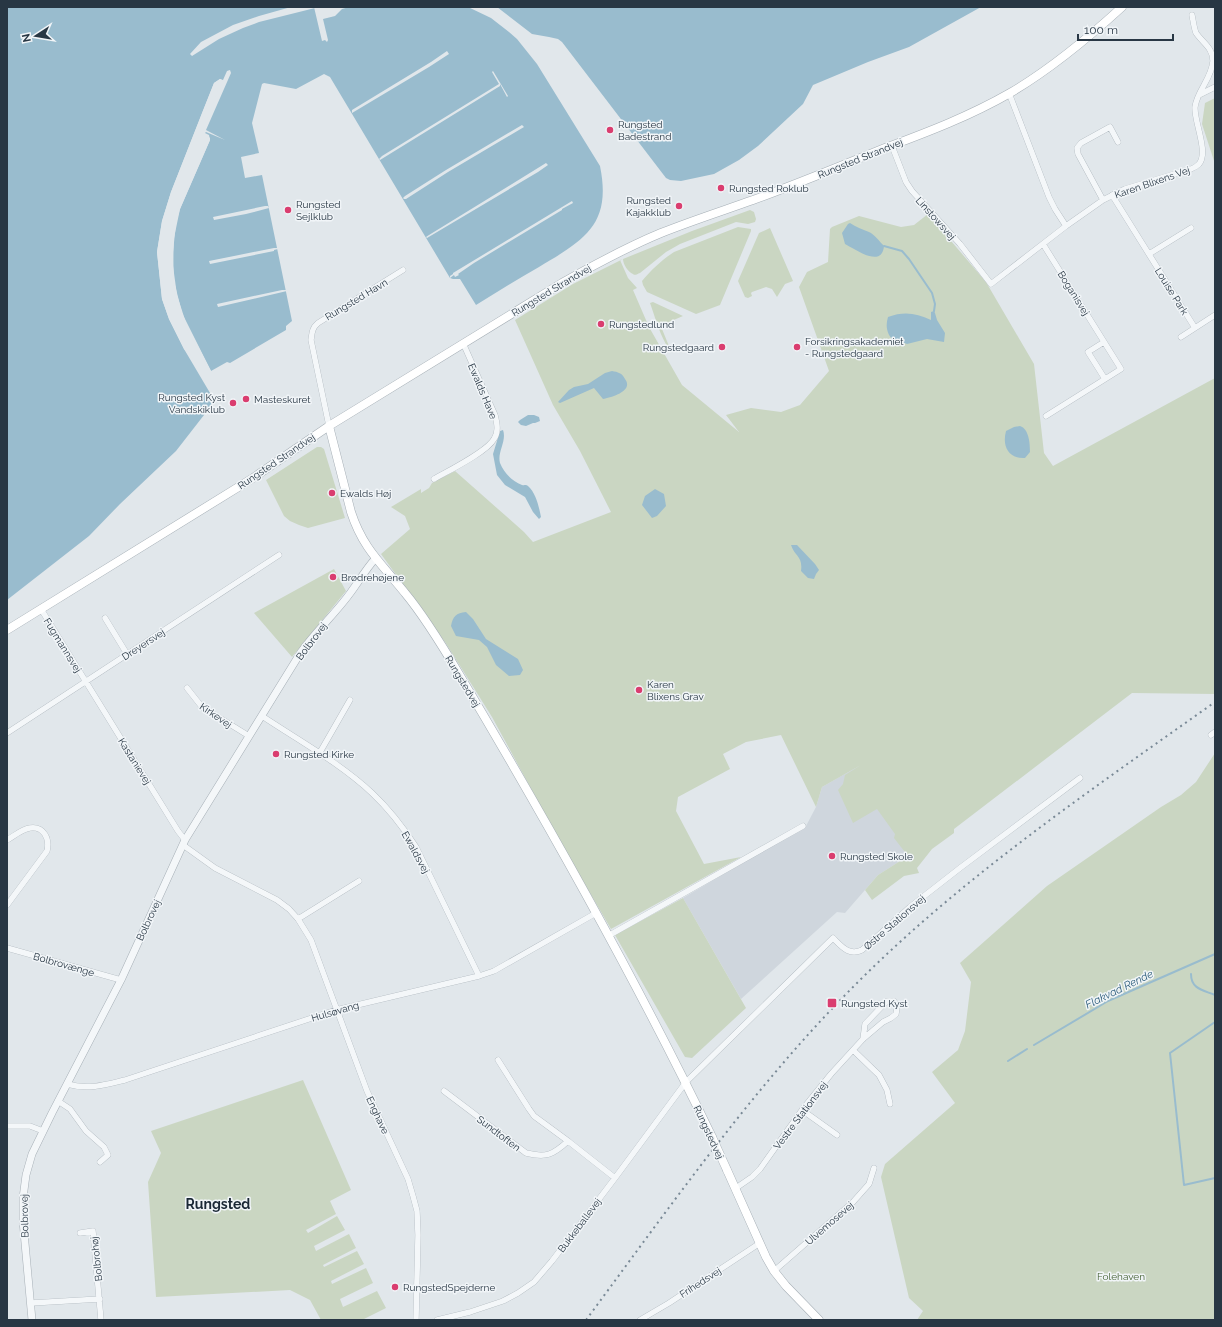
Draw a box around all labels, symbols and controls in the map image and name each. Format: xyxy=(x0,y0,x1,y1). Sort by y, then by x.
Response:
north arrow xyxy=(16,16,56,56)
scale bar xyxy=(1078,16,1173,42)
text: 100 m xyxy=(1084,23,1118,37)
text: N xyxy=(19,33,34,43)
place label: Rungsted Badestrand xyxy=(618,119,671,142)
marker: Rungsted Badestrand xyxy=(605,125,615,135)
street label: Rungsted Strandvej xyxy=(816,136,904,181)
street label: Karen Blixens Vej xyxy=(1113,164,1191,201)
marker: Rungsted Roklub xyxy=(716,183,726,193)
place label: Rungsted Roklub xyxy=(729,183,809,194)
place label: Rungsted Kajakklub xyxy=(626,195,671,218)
street label: Linstowsvej xyxy=(914,195,958,242)
place label: Rungsted Sejlklub xyxy=(296,199,341,222)
marker: Rungsted Kajakklub xyxy=(674,201,684,211)
marker: Rungsted Sejlklub xyxy=(283,205,293,215)
street label: Rungsted Strandvej xyxy=(510,262,593,319)
street label: Louise Park xyxy=(1153,266,1191,317)
street label: Boganisvej xyxy=(1056,269,1092,317)
street label: Rungsted Havn xyxy=(323,276,390,322)
marker: Rungstedlund xyxy=(596,319,606,329)
place label: Rungstedlund xyxy=(609,319,674,330)
place label: Forsikringsakademiet - Rungstedgaard xyxy=(805,336,904,359)
place label: Rungstedgaard xyxy=(643,342,714,353)
marker: Rungstedgaard xyxy=(717,342,727,352)
marker: Forsikringsakademiet - Rungstedgaard xyxy=(792,342,802,352)
street label: Ewalds Have xyxy=(466,362,499,421)
place label: Rungsted Kyst Vandskiklub xyxy=(158,392,226,415)
marker: Masteskuret xyxy=(241,394,251,404)
place label: Masteskuret xyxy=(254,394,311,405)
marker: Rungsted Kyst Vandskiklub xyxy=(228,398,238,408)
street label: Rungsted Strandvej xyxy=(236,431,317,491)
marker: Ewalds Høj xyxy=(327,488,337,498)
place label: Ewalds Høj xyxy=(340,488,391,499)
marker: Brødrehøjene xyxy=(328,572,338,582)
place label: Brødrehøjene xyxy=(341,572,404,583)
street label: Fugmannsvej xyxy=(41,616,84,674)
street label: Bolbrovej xyxy=(294,620,329,662)
street label: Dreyersvej xyxy=(120,627,167,662)
street label: Rungstedvej xyxy=(443,654,482,709)
place label: Karen Blixens Grav xyxy=(647,679,704,702)
marker: Karen Blixens Grav xyxy=(634,685,644,695)
street label: Kirkevej xyxy=(198,701,234,730)
street label: Kastanievej xyxy=(116,736,153,786)
marker: Rungsted Kirke xyxy=(271,749,281,759)
place label: Rungsted Kirke xyxy=(284,749,354,760)
street label: Ewaldsvej xyxy=(400,829,432,875)
marker: Rungsted Skole xyxy=(827,851,837,861)
place label: Rungsted Skole xyxy=(840,851,913,862)
street label: Østre Stationsvej xyxy=(861,893,927,952)
street label: Bolbrovej xyxy=(134,898,163,942)
street label: Bolbrovænge xyxy=(32,951,96,978)
water label: Flakvad Rende xyxy=(1083,967,1155,1012)
marker: Rungsted Kyst xyxy=(826,997,838,1009)
place label: Rungsted Kyst xyxy=(841,998,908,1009)
street label: Hulsøvang xyxy=(310,999,360,1024)
street label: Vestre Stationsvej xyxy=(771,1079,829,1151)
street label: Enghave xyxy=(364,1095,391,1136)
street label: Rungstedvej xyxy=(691,1104,726,1161)
street label: Sundtoften xyxy=(475,1114,523,1153)
street label: Bolbrovej xyxy=(19,1194,30,1238)
district label: Rungsted xyxy=(186,1196,250,1212)
street label: Bukkeballevej xyxy=(555,1196,603,1255)
street label: Ulvemosevej xyxy=(803,1200,856,1247)
street label: Bolbrohøj xyxy=(89,1236,104,1282)
street label: Frihedsvej xyxy=(678,1265,723,1300)
park label: Folehaven xyxy=(1097,1271,1145,1282)
marker: RungstedSpejderne xyxy=(390,1282,400,1292)
place label: RungstedSpejderne xyxy=(403,1282,495,1293)

